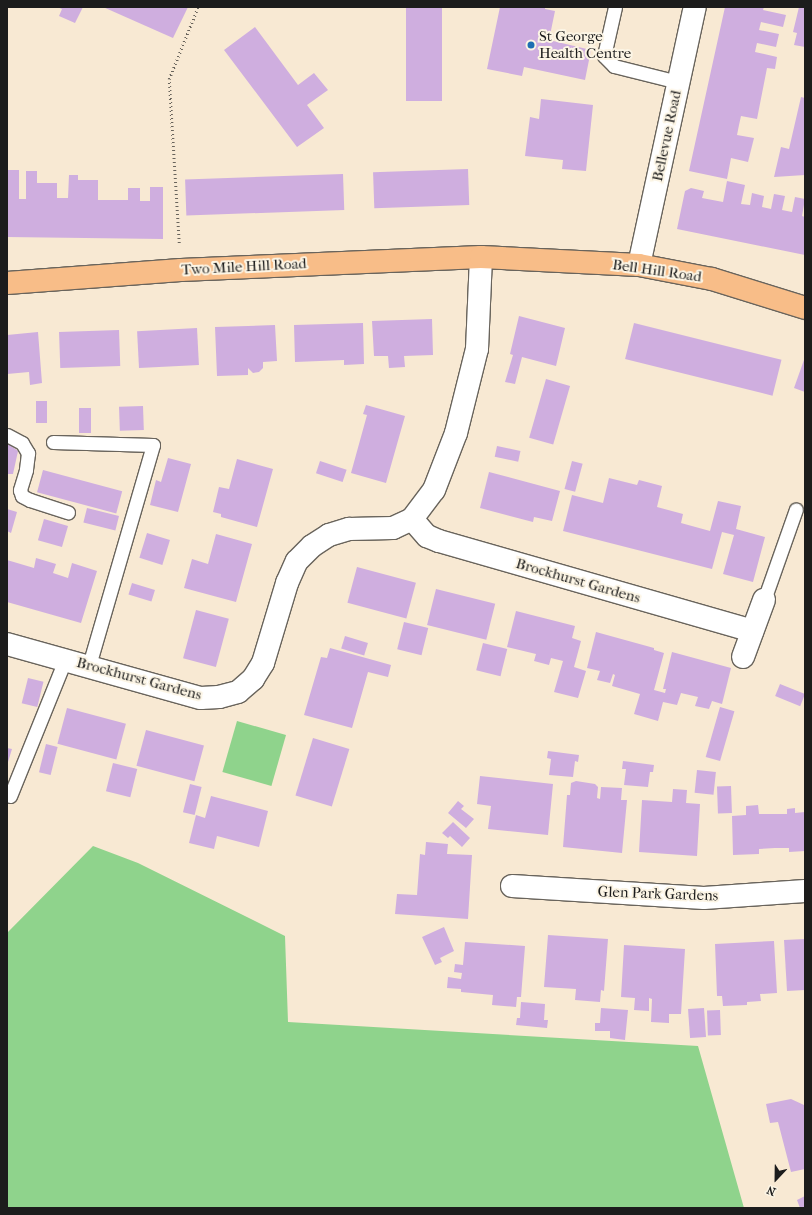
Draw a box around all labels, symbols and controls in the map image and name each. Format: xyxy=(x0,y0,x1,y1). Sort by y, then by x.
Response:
place label: St George Health Centre xyxy=(539,27,631,62)
marker: St George Health Centre xyxy=(526,40,536,50)
street label: Bellevue Road xyxy=(649,89,685,183)
street label: Two Mile Hill Road xyxy=(181,255,307,279)
street label: Bell Hill Road xyxy=(611,256,703,286)
street label: Brockhurst Gardens xyxy=(514,555,642,607)
street label: Brockhurst Gardens xyxy=(75,654,203,704)
street label: Glen Park Gardens xyxy=(597,883,719,905)
north arrow xyxy=(756,1159,796,1199)
text: N xyxy=(765,1183,778,1198)

